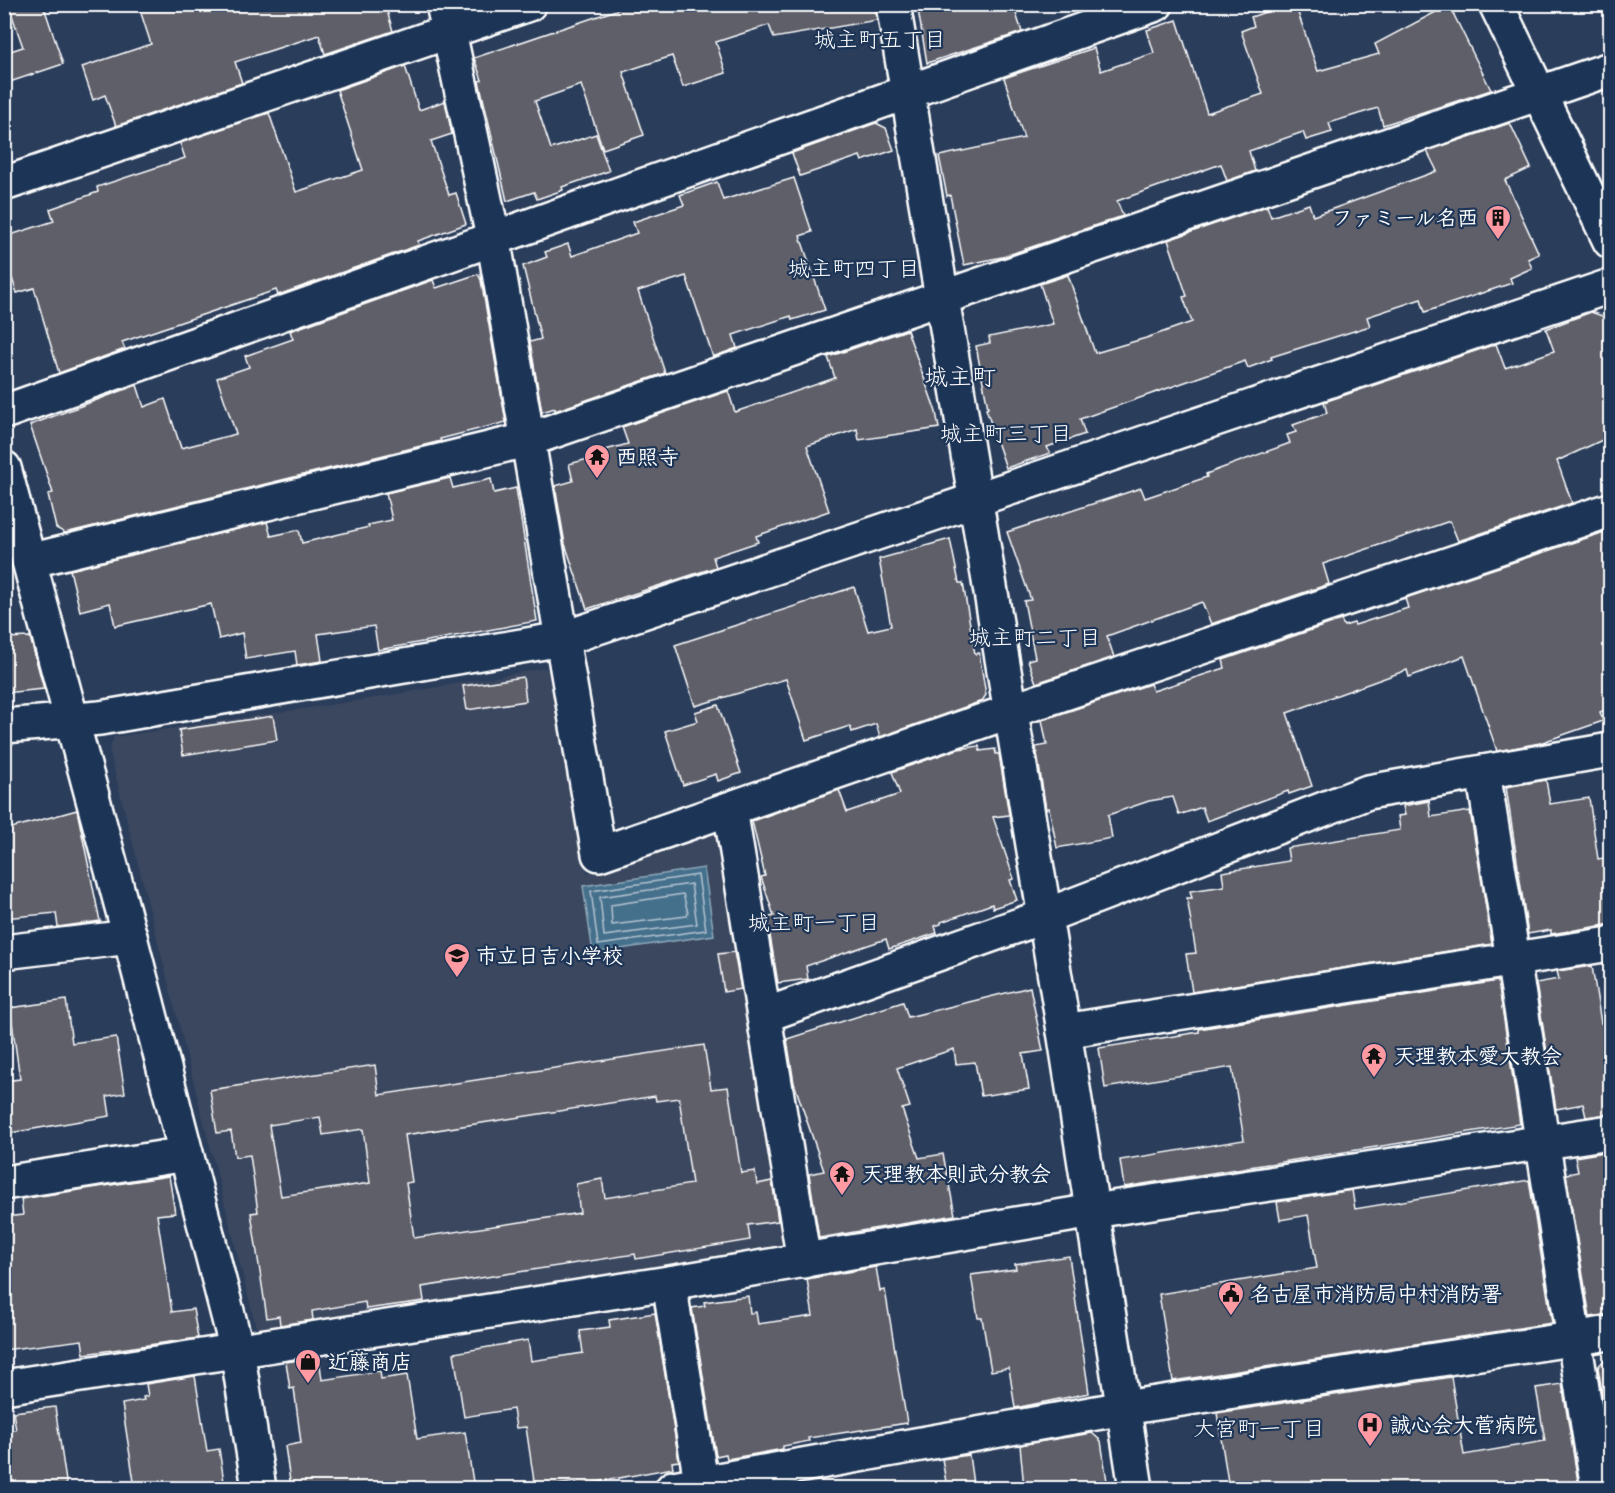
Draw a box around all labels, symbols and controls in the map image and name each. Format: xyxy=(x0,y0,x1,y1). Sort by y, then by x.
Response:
district label: 城主町五丁目 xyxy=(814,20,946,59)
place label: ファミール名西 xyxy=(1332,199,1478,237)
building icon: ファミール名西 xyxy=(1483,203,1513,241)
district label: 城主町四丁目 xyxy=(788,249,920,288)
district label: 城主町 xyxy=(924,356,996,398)
district label: 城主町三丁目 xyxy=(940,414,1072,453)
place label: 西照寺 xyxy=(616,438,679,476)
temple icon: 西照寺 xyxy=(582,442,612,480)
district label: 城主町二丁目 xyxy=(969,618,1101,657)
district label: 城主町一丁目 xyxy=(748,903,880,942)
place label: 市立日吉小学校 xyxy=(476,937,623,975)
school or university icon: 市立日吉小学校 xyxy=(442,941,472,979)
place label: 天理教本愛大教会 xyxy=(1394,1037,1562,1075)
temple icon: 天理教本愛大教会 xyxy=(1359,1041,1389,1079)
place label: 天理教本則武分教会 xyxy=(862,1155,1051,1193)
temple icon: 天理教本則武分教会 xyxy=(827,1159,857,1197)
place label: 名古屋市消防局中村消防署 xyxy=(1250,1275,1502,1313)
public building icon: 名古屋市消防局中村消防署 xyxy=(1216,1279,1246,1317)
place label: 近藤商店 xyxy=(328,1343,412,1381)
shop icon: 近藤商店 xyxy=(293,1347,323,1385)
place label: 誠心会大菅病院 xyxy=(1390,1406,1537,1444)
district label: 大宮町一丁目 xyxy=(1193,1409,1325,1448)
hospital icon: 誠心会大菅病院 xyxy=(1355,1410,1385,1448)

